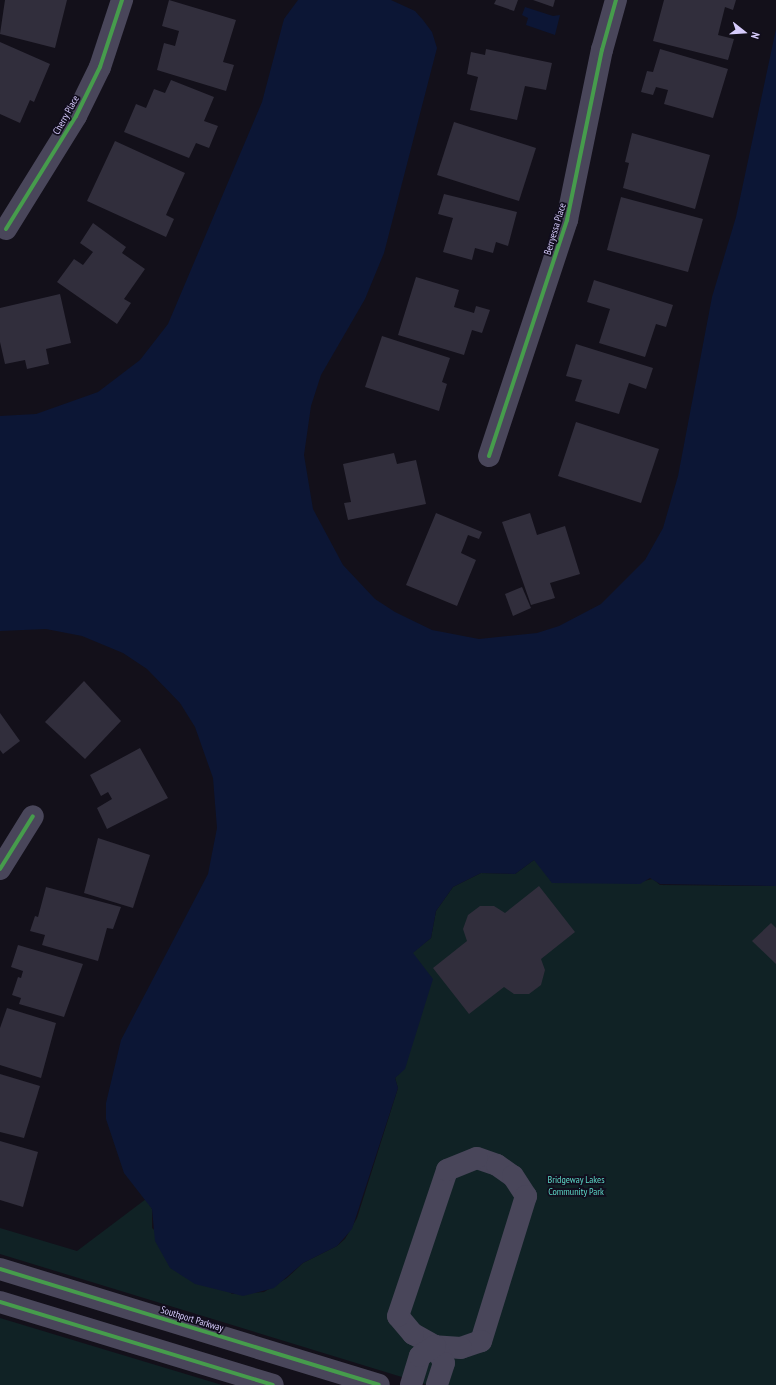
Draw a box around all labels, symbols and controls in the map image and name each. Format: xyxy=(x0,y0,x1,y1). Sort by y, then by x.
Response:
north arrow xyxy=(724,12,764,52)
text: N xyxy=(748,31,763,40)
street label: Cherry Place xyxy=(50,93,82,137)
street label: Berryessa Place xyxy=(541,202,569,256)
park label: Bridgeway Lakes Community Park xyxy=(547,1173,605,1196)
street label: Southport Parkway xyxy=(159,1304,225,1334)

